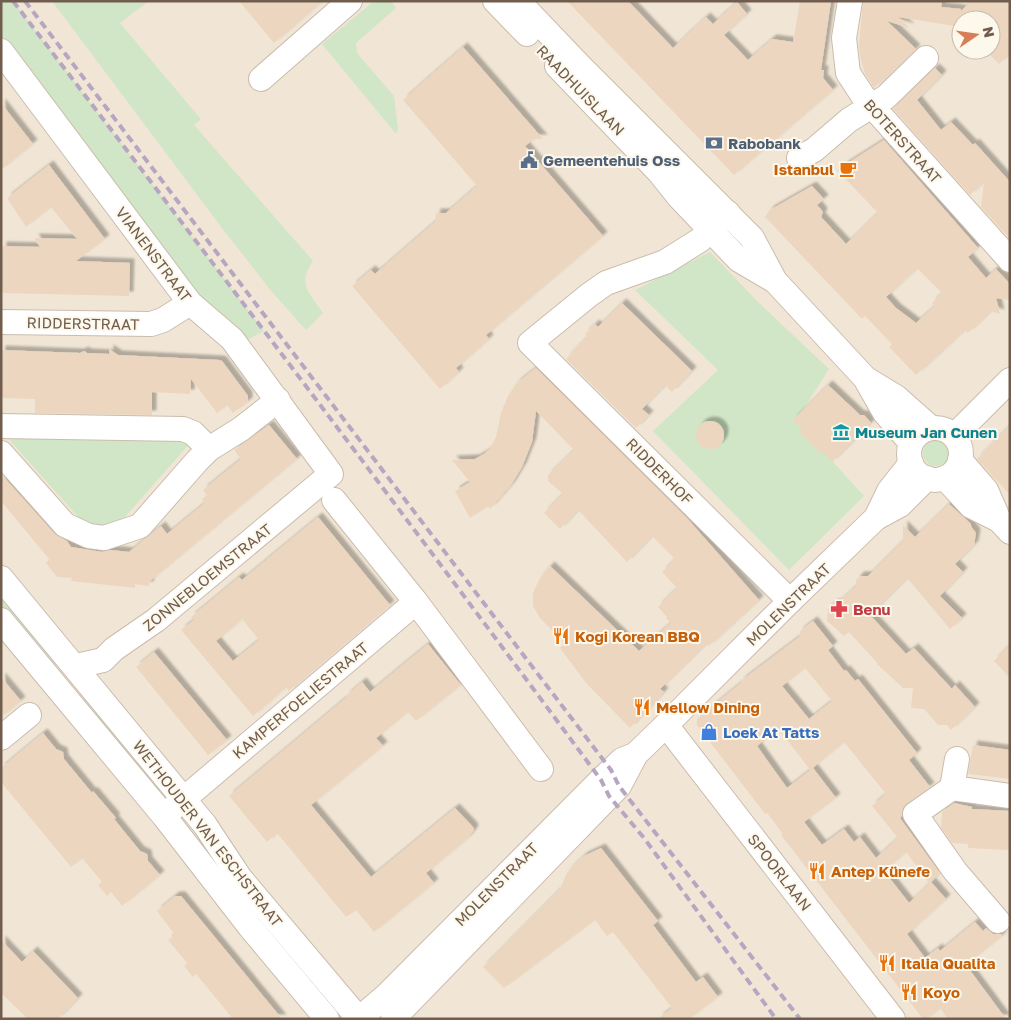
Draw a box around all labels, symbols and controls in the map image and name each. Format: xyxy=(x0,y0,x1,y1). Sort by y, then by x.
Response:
north arrow xyxy=(951,10,1001,60)
text: N xyxy=(980,25,999,39)
street label: RAADHUISLAAN xyxy=(533,41,629,139)
street label: BOTERSTRAAT xyxy=(861,95,945,187)
bank icon: Rabobank xyxy=(704,133,724,153)
place label: Rabobank xyxy=(728,134,801,152)
public building icon: Gemeentehuis Oss xyxy=(519,150,539,170)
place label: Gemeentehuis Oss xyxy=(543,151,680,169)
cafe icon: Istanbul xyxy=(838,159,858,179)
place label: Istanbul xyxy=(774,160,834,178)
street label: VIANENSTRAAT xyxy=(112,203,196,305)
street label: RIDDERSTRAAT xyxy=(26,313,140,333)
museum icon: Museum Jan Cunen xyxy=(831,422,851,442)
place label: Museum Jan Cunen xyxy=(855,423,997,441)
street label: RIDDERHOF xyxy=(623,434,697,508)
street label: ZONNEBLOEMSTRAAT xyxy=(139,519,275,635)
street label: MOLENSTRAAT xyxy=(742,559,834,649)
pharmacy icon: Benu xyxy=(829,599,849,619)
place label: Benu xyxy=(853,600,891,618)
restaurant icon: Kogi Korean BBQ xyxy=(551,626,571,646)
place label: Kogi Korean BBQ xyxy=(575,627,700,645)
street label: KAMPERFOELIESTRAAT xyxy=(228,638,372,762)
restaurant icon: Mellow Dining xyxy=(632,697,652,717)
place label: Mellow Dining xyxy=(656,698,760,716)
shop icon: Loek At Tatts xyxy=(699,722,719,742)
place label: Loek At Tatts xyxy=(723,723,819,741)
street label: WETHOUDER VAN ESCHSTRAAT xyxy=(130,736,286,930)
street label: SPOORLAAN xyxy=(744,830,816,914)
street label: MOLENSTRAAT xyxy=(451,839,541,929)
restaurant icon: Antep Künefe xyxy=(807,861,827,881)
place label: Antep Künefe xyxy=(831,862,930,880)
restaurant icon: Italia Qualita xyxy=(877,953,897,973)
place label: Italia Qualita xyxy=(901,954,996,972)
restaurant icon: Koyo xyxy=(899,982,919,1002)
place label: Koyo xyxy=(923,983,960,1001)

